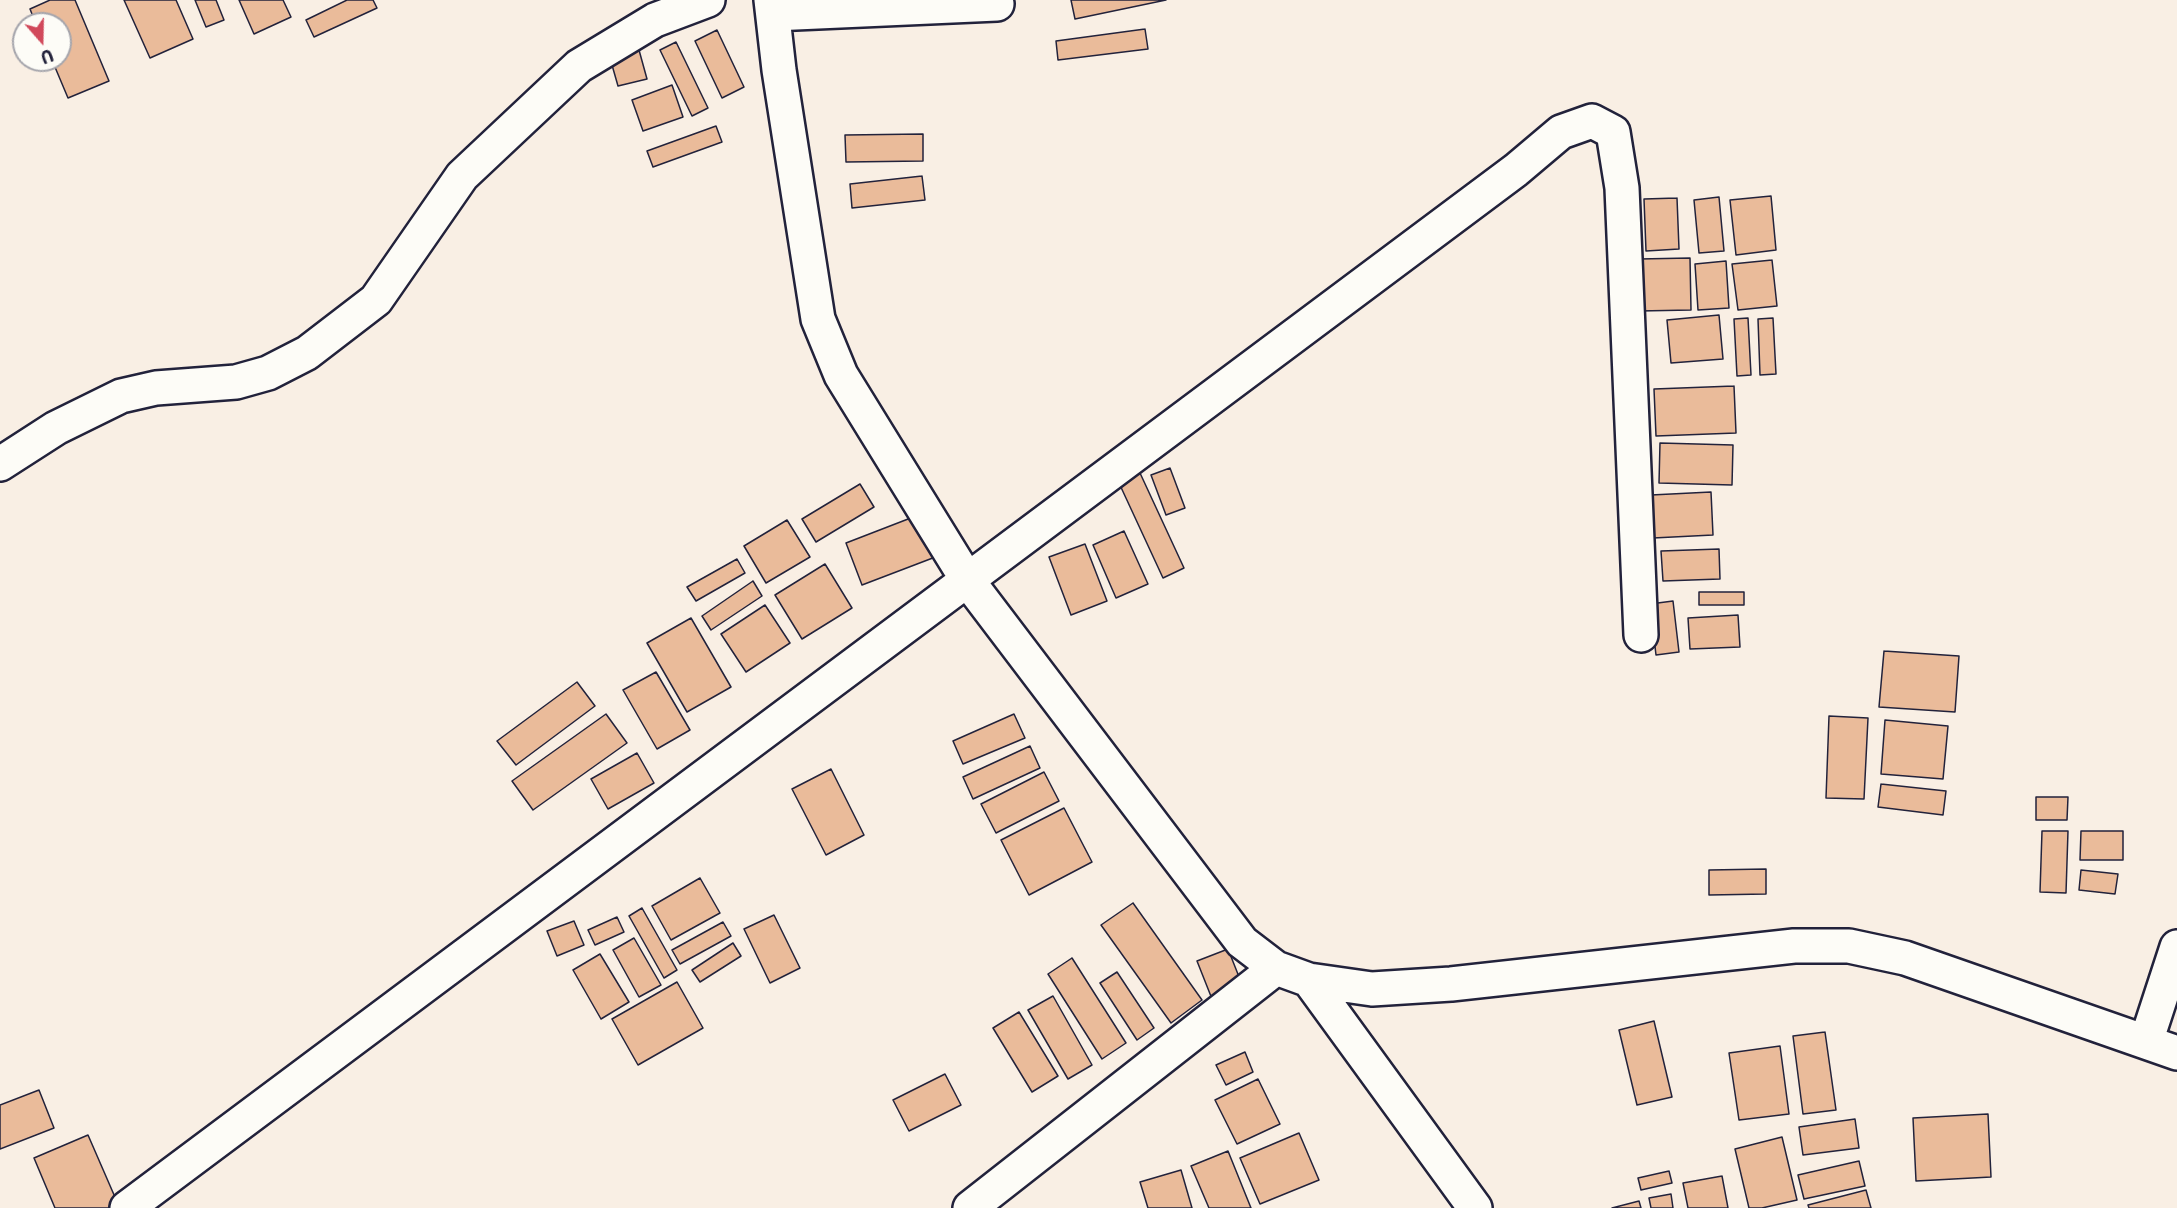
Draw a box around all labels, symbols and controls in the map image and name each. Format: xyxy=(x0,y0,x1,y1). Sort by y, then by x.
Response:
north arrow xyxy=(12,12,72,72)
text: U xyxy=(38,44,57,70)

